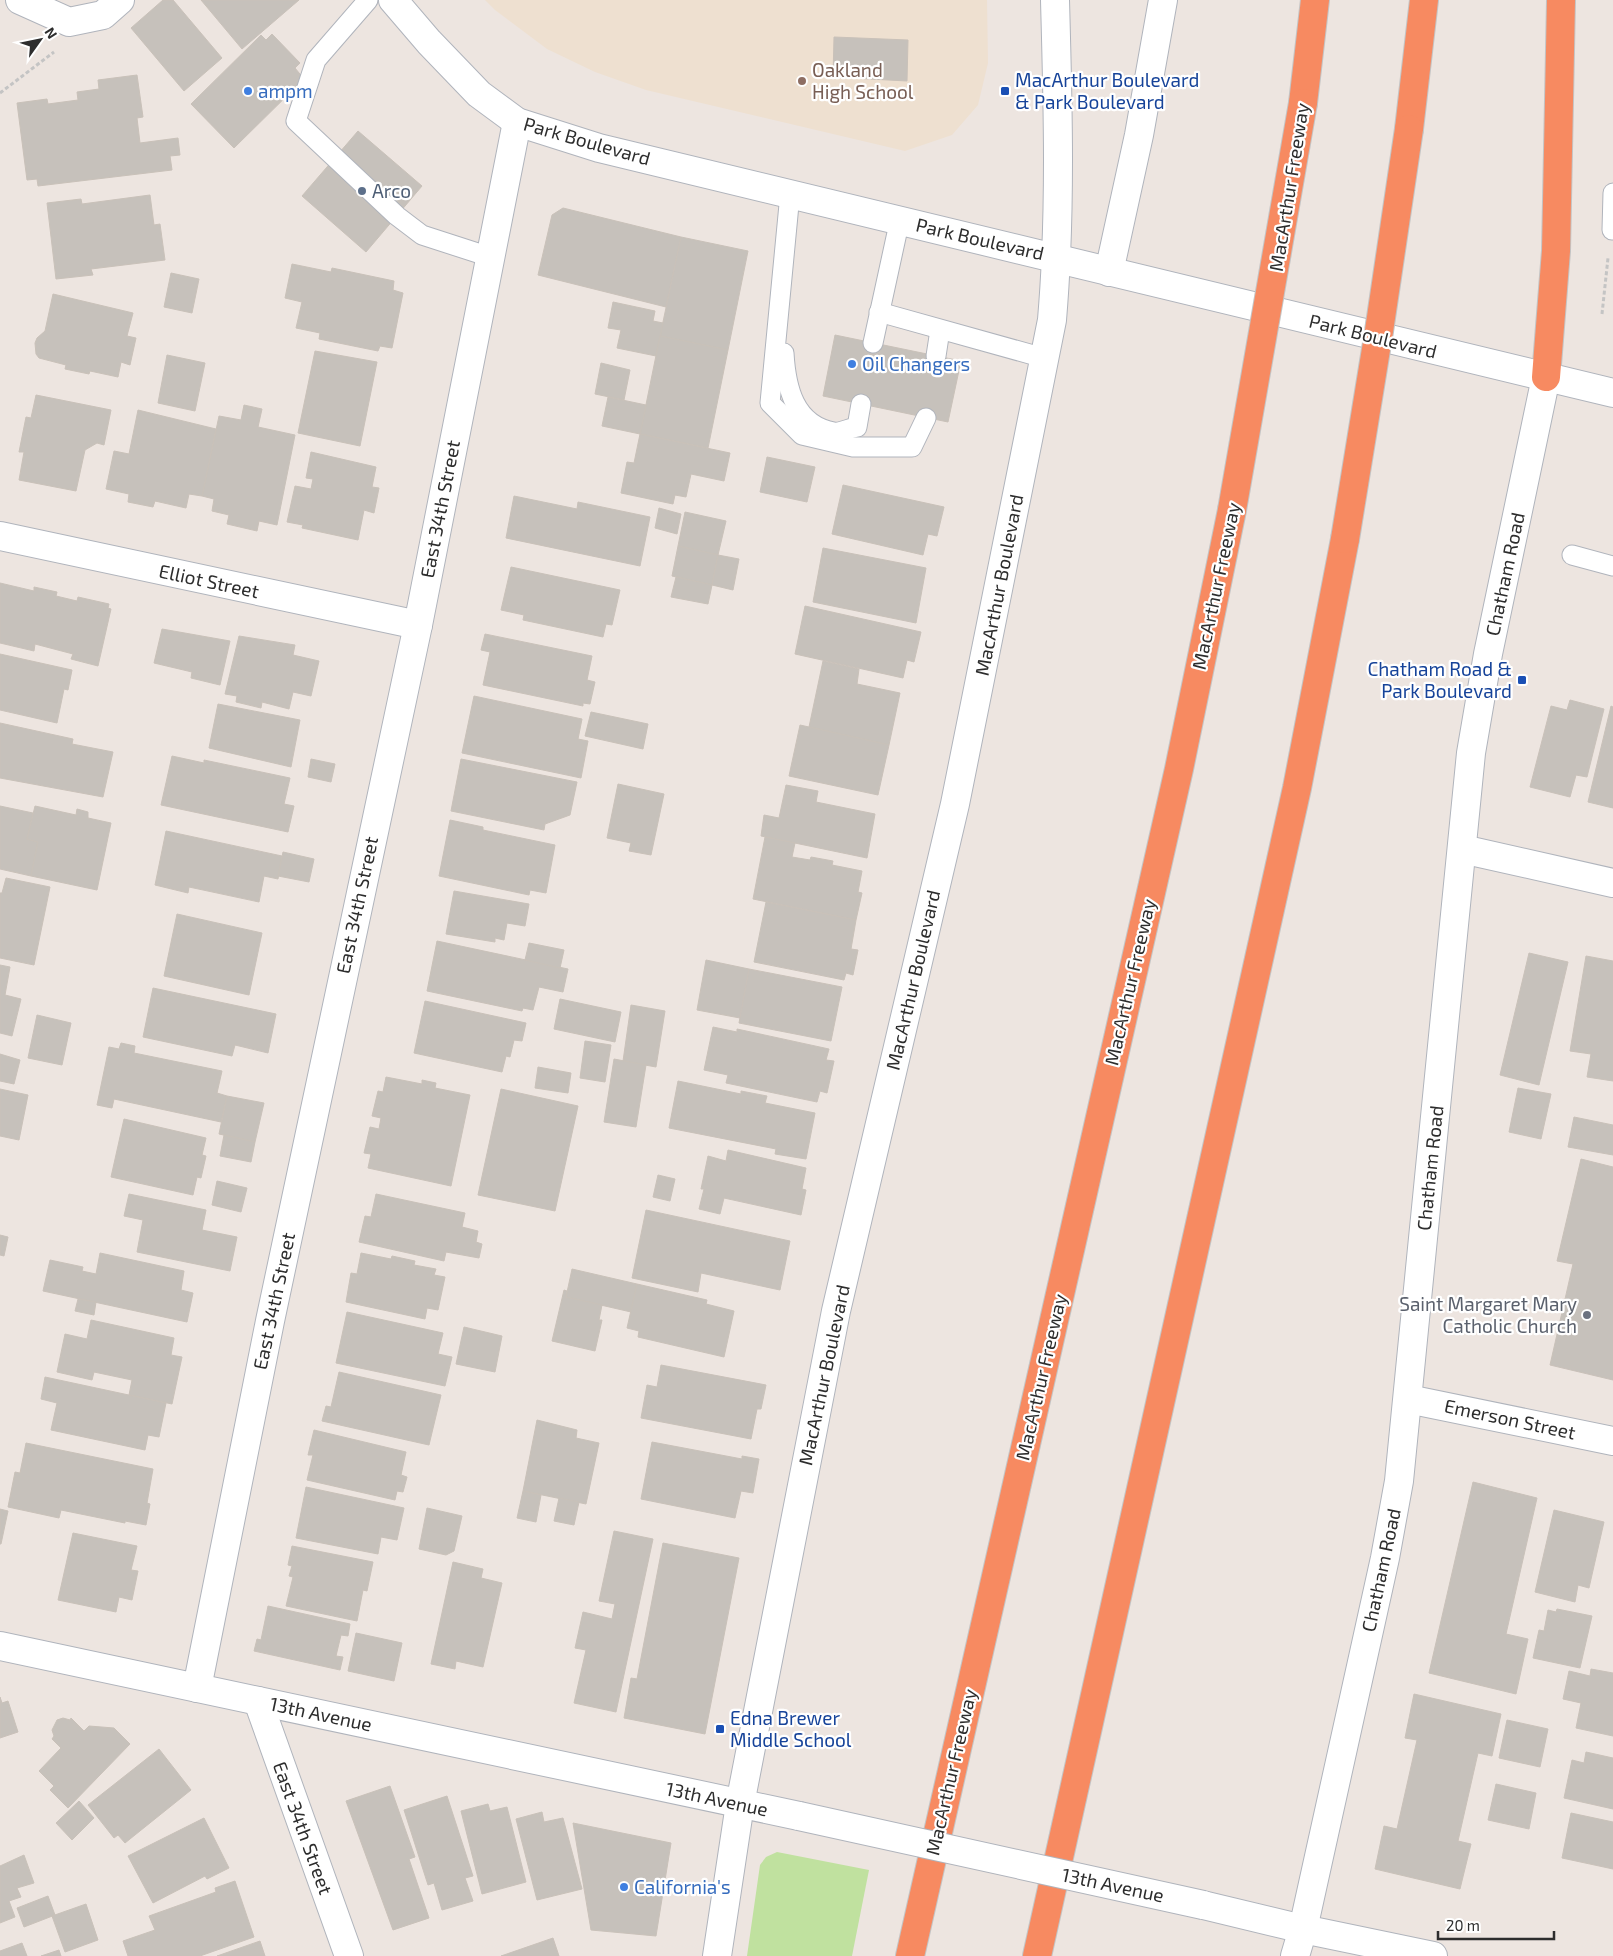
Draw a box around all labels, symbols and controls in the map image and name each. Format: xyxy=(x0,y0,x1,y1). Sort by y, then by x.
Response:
north arrow xyxy=(15,15,65,65)
text: N xyxy=(41,24,61,42)
place label: Oakland High School xyxy=(812,58,914,103)
place label: MacArthur Boulevard & Park Boulevard xyxy=(1015,68,1199,113)
marker: Oakland High School xyxy=(796,75,808,87)
place label: ampm xyxy=(258,79,313,102)
marker: ampm xyxy=(242,85,254,97)
marker: MacArthur Boulevard & Park Boulevard xyxy=(999,85,1011,97)
street label: MacArthur Freeway xyxy=(1264,101,1313,273)
street label: Park Boulevard xyxy=(521,111,653,170)
place label: Arco xyxy=(372,179,411,202)
marker: Arco xyxy=(356,185,368,197)
street label: Park Boulevard xyxy=(914,213,1046,264)
street label: Park Boulevard xyxy=(1307,309,1439,362)
place label: Oil Changers xyxy=(862,352,970,375)
marker: Oil Changers xyxy=(846,358,858,370)
street label: East 34th Street xyxy=(415,438,464,580)
street label: MacArthur Boulevard xyxy=(970,492,1027,678)
street label: MacArthur Freeway xyxy=(1187,500,1244,672)
street label: Chatham Road xyxy=(1480,510,1529,638)
street label: Elliot Street xyxy=(157,559,261,602)
place label: Chatham Road & Park Boulevard xyxy=(1367,657,1512,702)
marker: Chatham Road & Park Boulevard xyxy=(1516,674,1528,686)
street label: East 34th Street xyxy=(331,834,382,976)
street label: MacArthur Boulevard xyxy=(881,888,944,1072)
street label: MacArthur Freeway xyxy=(1099,896,1160,1067)
street label: Chatham Road xyxy=(1411,1104,1448,1232)
street label: East 34th Street xyxy=(248,1230,299,1372)
street label: MacArthur Boulevard xyxy=(793,1282,854,1467)
street label: MacArthur Freeway xyxy=(1010,1291,1071,1462)
place label: Saint Margaret Mary Catholic Church xyxy=(1399,1292,1577,1337)
marker: Saint Margaret Mary Catholic Church xyxy=(1581,1309,1593,1321)
street label: Emerson Street xyxy=(1442,1393,1578,1444)
street label: Chatham Road xyxy=(1356,1506,1405,1634)
street label: MacArthur Freeway xyxy=(920,1686,981,1857)
street label: 13th Avenue xyxy=(268,1691,374,1736)
place label: Edna Brewer Middle School xyxy=(730,1706,852,1751)
marker: Edna Brewer Middle School xyxy=(714,1723,726,1735)
street label: East 34th Street xyxy=(269,1758,338,1897)
street label: 13th Avenue xyxy=(664,1776,770,1821)
street label: 13th Avenue xyxy=(1060,1862,1166,1907)
place label: California's xyxy=(634,1875,731,1898)
marker: California's xyxy=(618,1881,630,1893)
scale bar xyxy=(1438,1908,1554,1940)
text: 20 m xyxy=(1446,1916,1480,1934)

